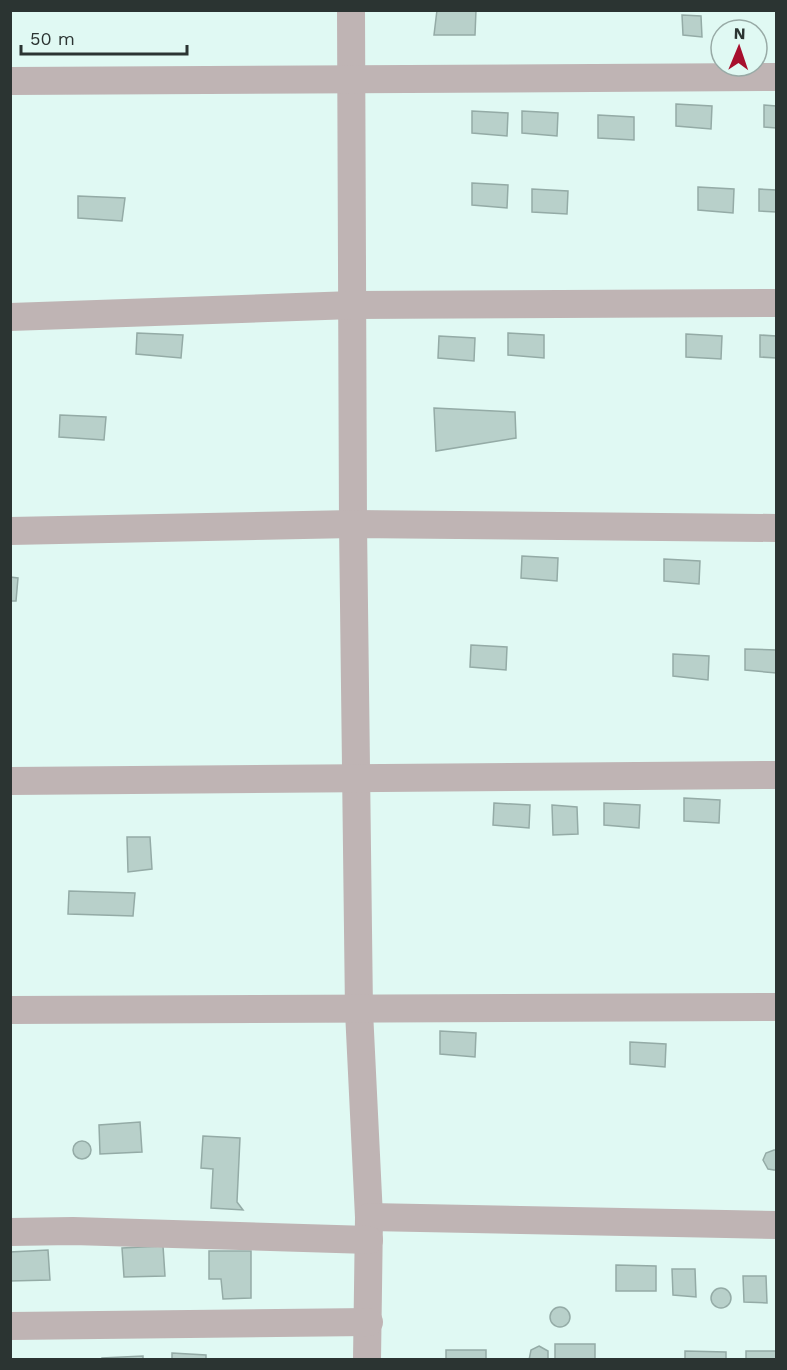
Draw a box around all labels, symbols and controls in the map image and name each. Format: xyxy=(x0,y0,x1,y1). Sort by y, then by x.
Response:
scale bar xyxy=(21,18,188,56)
north arrow xyxy=(709,18,769,78)
text: N xyxy=(733,24,746,43)
text: 50 m xyxy=(30,28,75,49)

